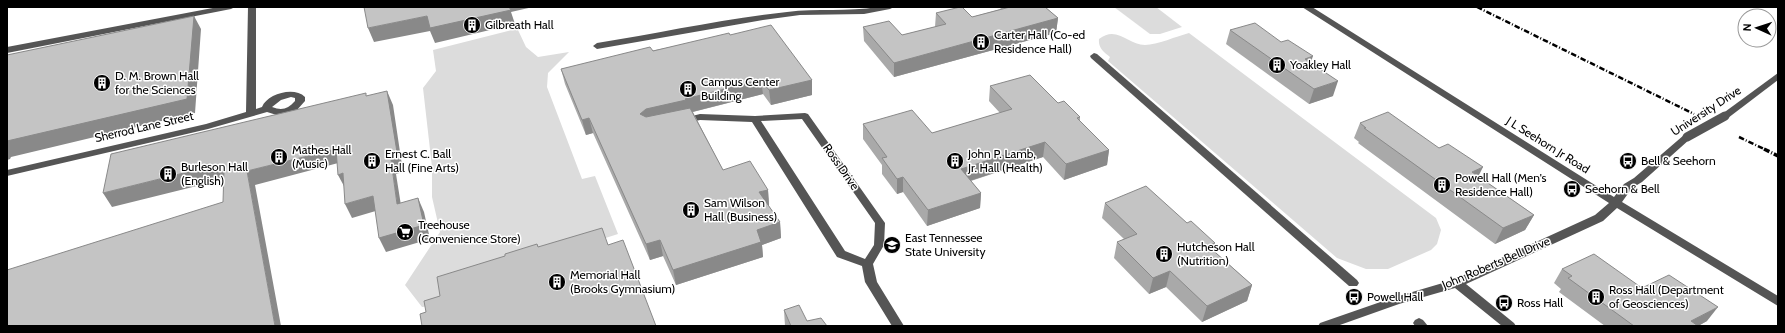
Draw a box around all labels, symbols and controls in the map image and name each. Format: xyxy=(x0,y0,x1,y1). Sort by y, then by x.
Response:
north arrow xyxy=(1737,8,1777,48)
building icon: Gilbreath Hall xyxy=(462,15,482,35)
place label: Gilbreath Hall xyxy=(485,17,554,32)
text: N xyxy=(1740,23,1754,32)
place label: Carter Hall (Co-ed Residence Hall) xyxy=(994,27,1085,56)
building icon: Carter Hall (Co-ed Residence Hall) xyxy=(971,32,991,52)
building icon: Yoakley Hall xyxy=(1267,55,1287,75)
place label: Yoakley Hall xyxy=(1289,57,1351,72)
place label: D. M. Brown Hall for the Sciences xyxy=(115,68,199,97)
building icon: D. M. Brown Hall for the Sciences xyxy=(92,73,112,93)
place label: Campus Center Building xyxy=(701,74,779,103)
building icon: Campus Center Building xyxy=(678,79,698,99)
street label: University Drive xyxy=(1668,82,1744,139)
street label: Sherrod Lane Street xyxy=(93,108,195,145)
street label: J L Seehorn Jr Road xyxy=(1503,112,1593,176)
street label: Ross Drive xyxy=(820,141,863,193)
place label: Mathes Hall (Music) xyxy=(292,142,352,171)
place label: Ernest C. Ball Hall (Fine Arts) xyxy=(385,146,459,175)
place label: John P. Lamb, Jr. Hall (Health) xyxy=(967,146,1043,175)
building icon: Mathes Hall (Music) xyxy=(269,147,289,167)
building icon: Ernest C. Ball Hall (Fine Arts) xyxy=(362,151,382,171)
building icon: John P. Lamb, Jr. Hall (Health) xyxy=(945,151,965,171)
bus stop icon: Bell & Seehorn xyxy=(1618,151,1638,171)
place label: Bell & Seehorn xyxy=(1641,153,1716,168)
place label: Burleson Hall (English) xyxy=(181,159,248,188)
building icon: Burleson Hall (English) xyxy=(158,164,178,184)
place label: Powell Hall (Men's Residence Hall) xyxy=(1455,170,1547,199)
building icon: Powell Hall (Men's Residence Hall) xyxy=(1432,175,1452,195)
bus stop icon: Seehorn & Bell xyxy=(1562,179,1582,199)
place label: Seehorn & Bell xyxy=(1585,181,1660,196)
place label: Sam Wilson Hall (Business) xyxy=(704,195,777,224)
building icon: Sam Wilson Hall (Business) xyxy=(681,200,701,220)
place label: Treehouse (Convenience Store) xyxy=(418,217,521,246)
supermarket icon: Treehouse (Convenience Store) xyxy=(395,222,415,242)
place label: East Tennessee State University xyxy=(905,230,985,259)
street label: John Roberts Bell Drive xyxy=(1439,233,1552,292)
school or university icon: East Tennessee State University xyxy=(882,235,902,255)
place label: Hutcheson Hall (Nutrition) xyxy=(1177,239,1255,268)
building icon: Hutcheson Hall (Nutrition) xyxy=(1154,244,1174,264)
place label: Memorial Hall (Brooks Gymnasium) xyxy=(570,267,675,296)
building icon: Memorial Hall (Brooks Gymnasium) xyxy=(547,272,567,292)
place label: Ross Hall (Department of Geosciences) xyxy=(1609,282,1724,311)
bus stop icon: Powell Hall xyxy=(1344,287,1364,307)
building icon: Ross Hall (Department of Geosciences) xyxy=(1586,287,1606,307)
place label: Powell Hall xyxy=(1367,289,1423,304)
bus stop icon: Ross Hall xyxy=(1494,293,1514,313)
place label: Ross Hall xyxy=(1517,295,1563,310)

